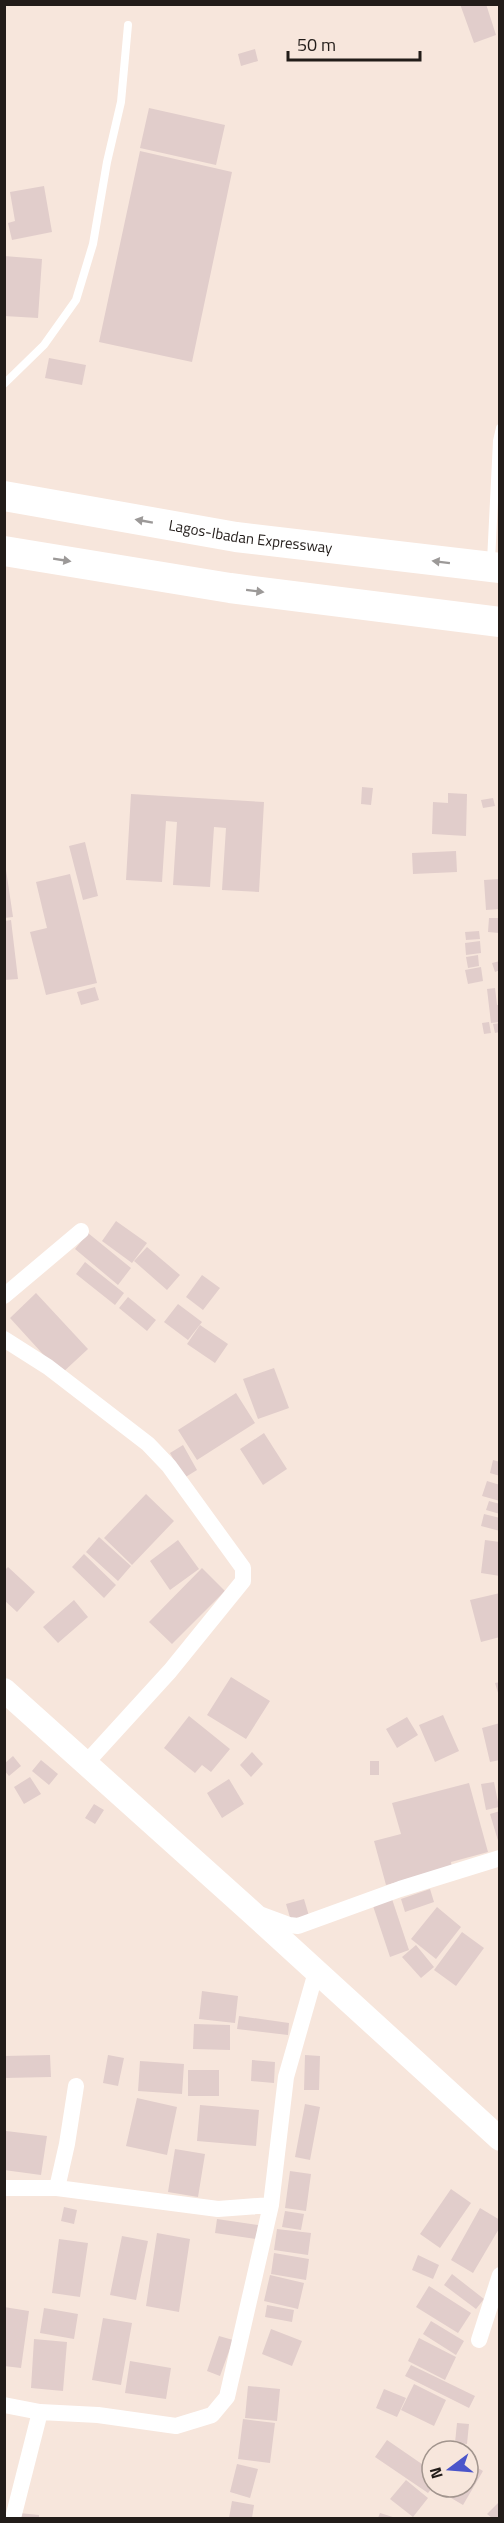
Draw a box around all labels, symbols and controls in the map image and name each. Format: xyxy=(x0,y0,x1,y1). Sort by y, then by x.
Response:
scale bar xyxy=(288,24,420,62)
text: 50 m xyxy=(297,31,336,58)
street label: Lagos-Ibadan Expressway xyxy=(167,513,334,559)
one-way arrow xyxy=(135,516,154,525)
one-way arrow xyxy=(53,556,72,565)
one-way arrow xyxy=(432,557,451,566)
one-way arrow xyxy=(245,586,264,596)
north arrow xyxy=(420,2439,480,2499)
text: N xyxy=(423,2464,449,2482)

